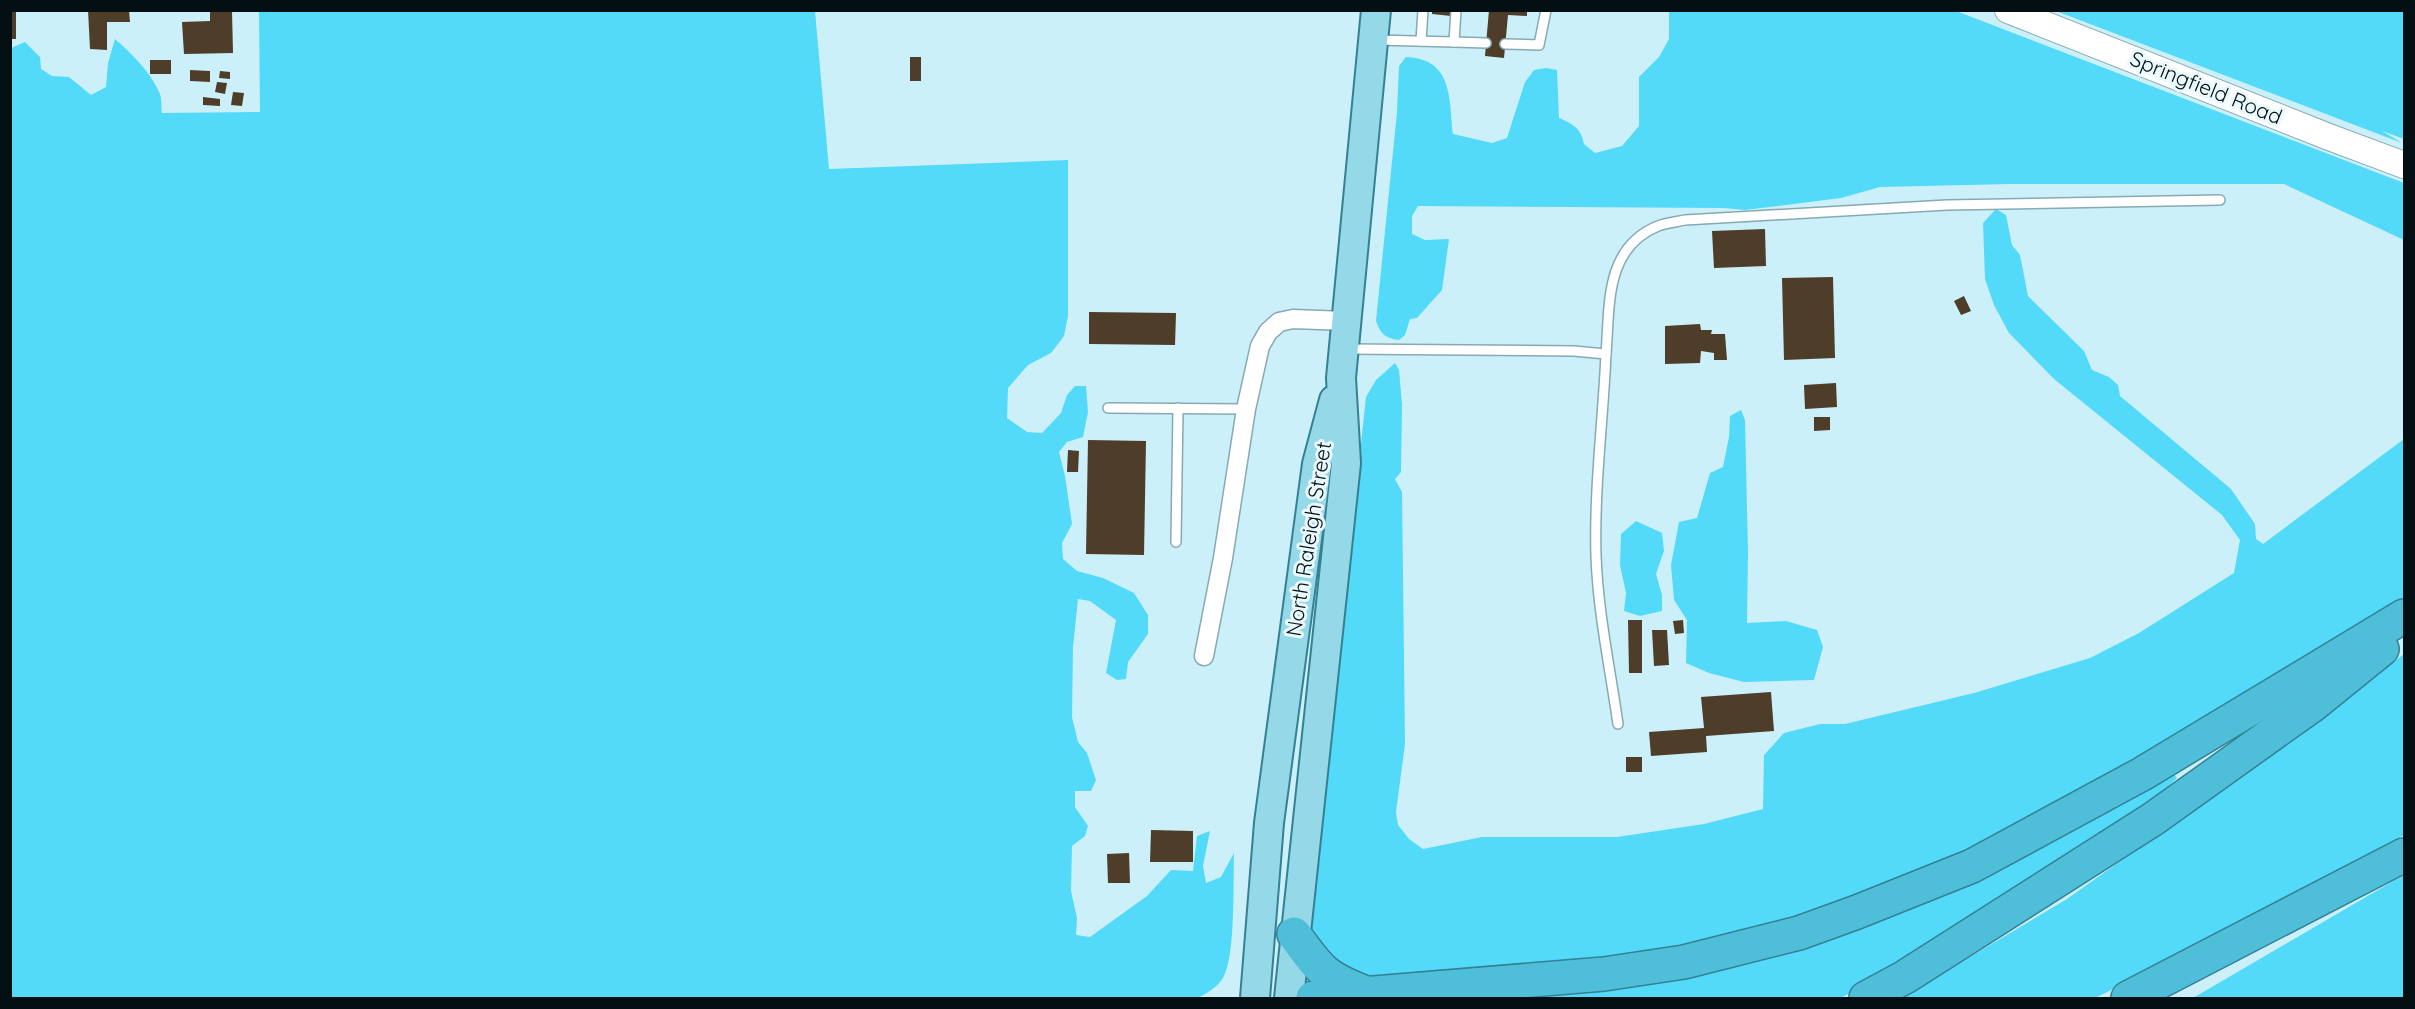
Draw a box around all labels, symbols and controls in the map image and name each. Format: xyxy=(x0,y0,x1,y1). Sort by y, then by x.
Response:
street label: Springfield Road xyxy=(2127,45,2286,129)
street label: North Raleigh Street xyxy=(1280,440,1336,638)

